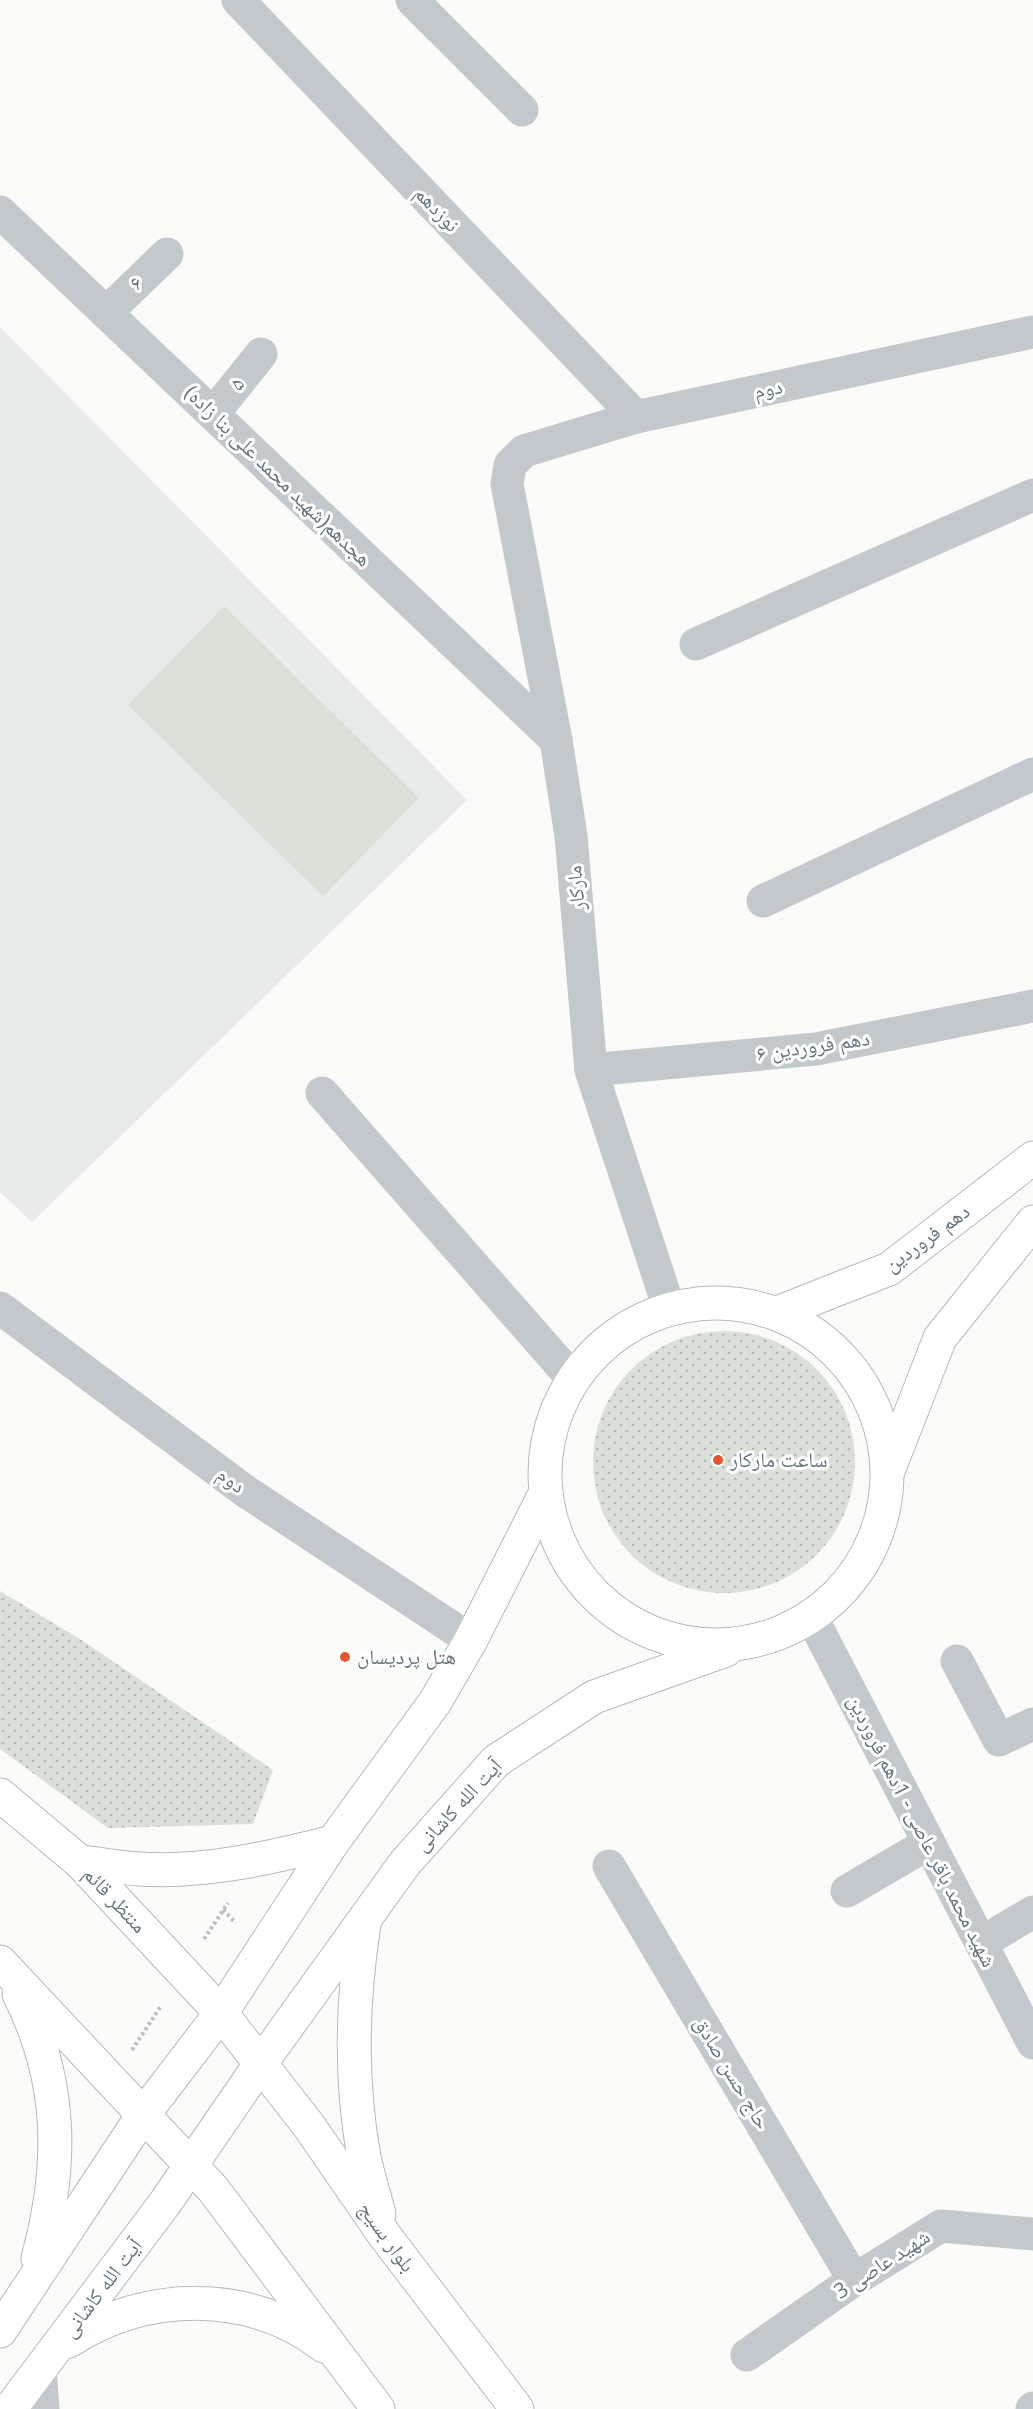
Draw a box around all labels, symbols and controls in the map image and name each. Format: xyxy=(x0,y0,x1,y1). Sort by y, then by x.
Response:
street label: نوزدهم xyxy=(408,179,467,238)
street label: ۶ xyxy=(122,269,148,296)
street label: ۵ xyxy=(222,371,250,396)
street label: دوم xyxy=(751,371,785,406)
street label: هجدهم(شهید محمد علی بنا زاده) xyxy=(178,378,378,573)
street label: مارکار xyxy=(559,864,591,913)
street label: دهم فروردین ۶ xyxy=(754,1023,872,1068)
street label: دهم فروردین xyxy=(878,1197,975,1279)
place label: ساعت مارکار xyxy=(729,1445,827,1473)
marker: ساعت مارکار xyxy=(711,1453,725,1467)
street label: دوم xyxy=(211,1459,251,1500)
place label: هتل پردیسان xyxy=(357,1642,456,1670)
marker: هتل پردیسان xyxy=(338,1650,352,1664)
street label: شهید محمد باقر عاصی - 1دهم فروردین xyxy=(841,1690,1004,1972)
street label: آیت الله کاشانی xyxy=(407,1751,508,1857)
street label: منتظر قائم xyxy=(77,1860,154,1939)
street label: حاج حسن صادق xyxy=(688,2011,777,2134)
street label: بلوار بسیج xyxy=(353,2196,423,2277)
street label: 3 شهید عاصی xyxy=(828,2222,935,2305)
street label: آیت الله کاشانی xyxy=(55,2231,148,2343)

